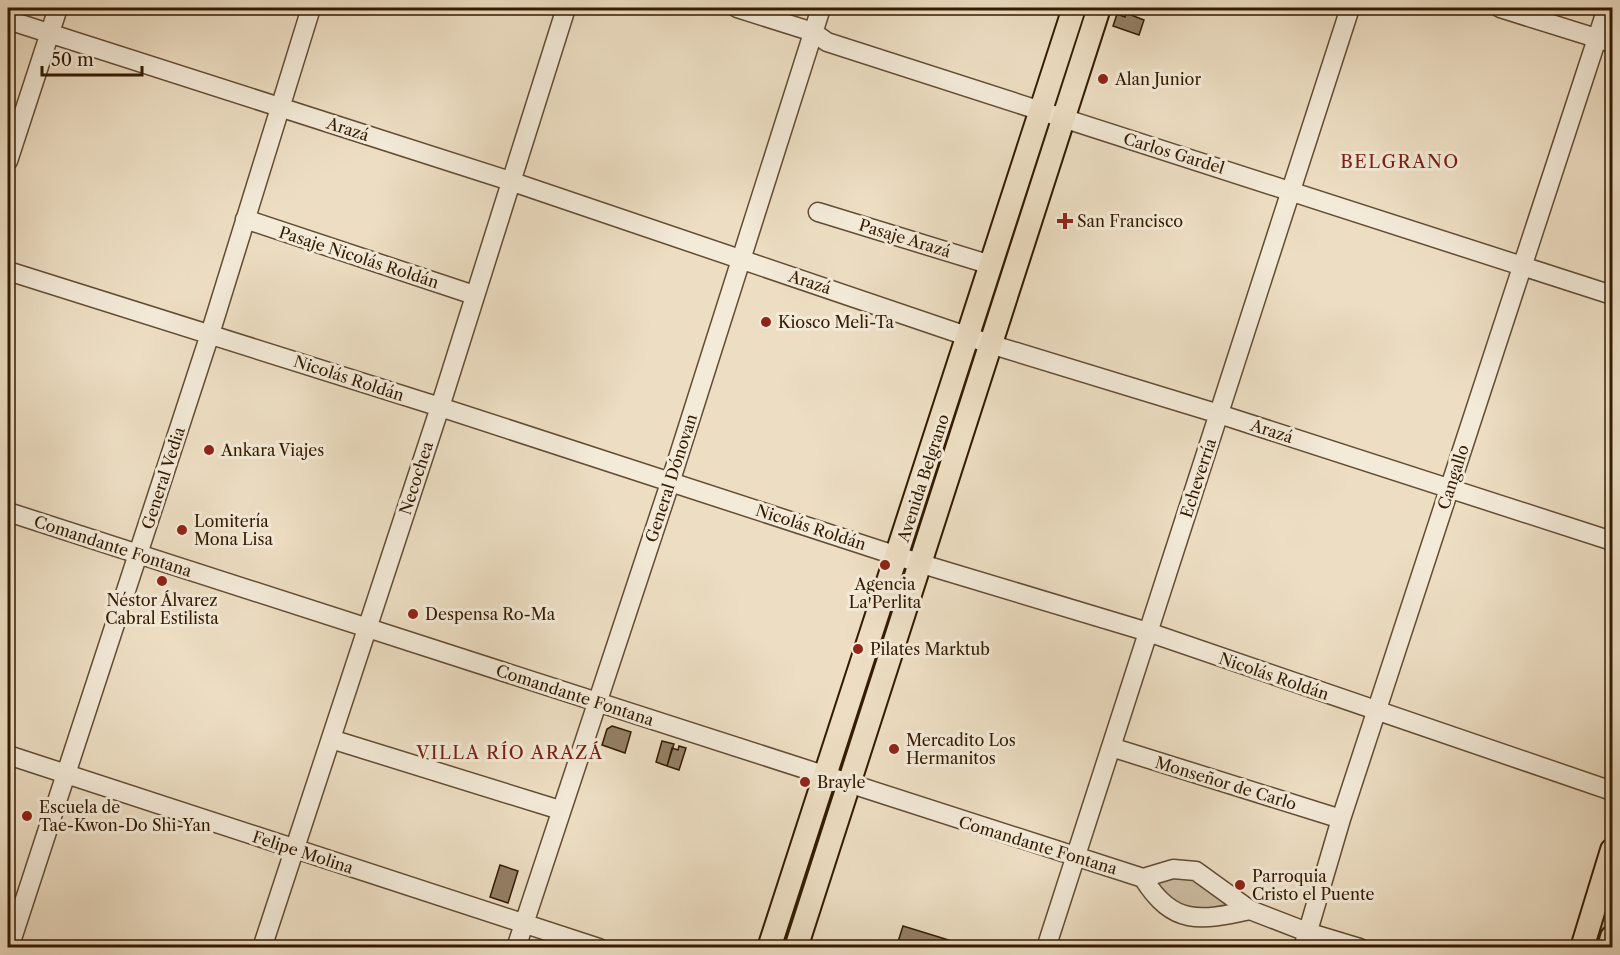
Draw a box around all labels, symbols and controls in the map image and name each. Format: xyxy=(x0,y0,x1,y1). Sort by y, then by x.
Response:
scale bar xyxy=(42,39,142,77)
text: 50 m xyxy=(51,49,94,71)
place label: Alan Junior xyxy=(1114,69,1201,89)
marker: Alan Junior xyxy=(1096,72,1110,86)
street label: Arazá xyxy=(323,112,372,145)
street label: Carlos Gardel xyxy=(1121,128,1227,178)
district label: BELGRANO xyxy=(1340,151,1460,173)
place label: San Francisco xyxy=(1077,211,1183,231)
marker: San Francisco xyxy=(1058,214,1072,228)
street label: Pasaje Arazá xyxy=(857,215,954,262)
street label: Pasaje Nicolás Roldán xyxy=(277,222,441,292)
street label: Arazá xyxy=(785,265,834,298)
place label: Kiosco Meli-Ta xyxy=(778,312,895,332)
marker: Kiosco Meli-Ta xyxy=(759,315,773,329)
street label: Nicolás Roldán xyxy=(291,351,407,405)
street label: General Dónovan xyxy=(641,411,701,545)
street label: Avenida Belgrano xyxy=(893,411,953,546)
street label: Arazá xyxy=(1247,414,1296,447)
street label: General Vedia xyxy=(137,424,189,532)
street label: Echeverría xyxy=(1176,435,1220,520)
street label: Necochea xyxy=(395,438,437,517)
place label: Ankara Viajes xyxy=(220,440,324,460)
street label: Cangallo xyxy=(1433,442,1473,512)
marker: Ankara Viajes xyxy=(202,443,216,457)
street label: Nicolás Roldán xyxy=(753,500,869,554)
street label: Comandante Fontana xyxy=(32,511,195,581)
place label: Lomitería Mona Lisa xyxy=(194,511,273,549)
marker: Lomitería Mona Lisa xyxy=(175,523,189,537)
marker: Agencia La Perlita xyxy=(878,558,892,572)
marker: Néstor Álvarez Cabral Estilista xyxy=(155,574,169,588)
place label: Agencia La Perlita xyxy=(849,574,922,612)
place label: Néstor Álvarez Cabral Estilista xyxy=(105,590,219,628)
place label: Despensa Ro-Ma xyxy=(425,604,556,624)
marker: Despensa Ro-Ma xyxy=(406,607,420,621)
place label: Pilates Marktub xyxy=(870,639,990,659)
marker: Pilates Marktub xyxy=(851,642,865,656)
street label: Nicolás Roldán xyxy=(1216,648,1332,704)
street label: Comandante Fontana xyxy=(494,660,657,730)
place label: Mercadito Los Hermanitos xyxy=(906,730,1016,768)
district label: VILLA RÍO ARAZÁ xyxy=(415,741,604,764)
marker: Mercadito Los Hermanitos xyxy=(887,742,901,756)
street label: Monseñor de Carlo xyxy=(1153,752,1299,814)
place label: Brayle xyxy=(817,772,865,792)
marker: Brayle xyxy=(798,775,812,789)
place label: Escuela de Tae-Kwon-Do Shi-Yan xyxy=(39,797,211,835)
marker: Escuela de Tae-Kwon-Do Shi-Yan xyxy=(20,809,34,823)
street label: Comandante Fontana xyxy=(956,811,1120,879)
street label: Felipe Molina xyxy=(250,826,357,878)
place label: Parroquia Cristo el Puente xyxy=(1252,866,1375,904)
marker: Parroquia Cristo el Puente xyxy=(1233,878,1247,892)

